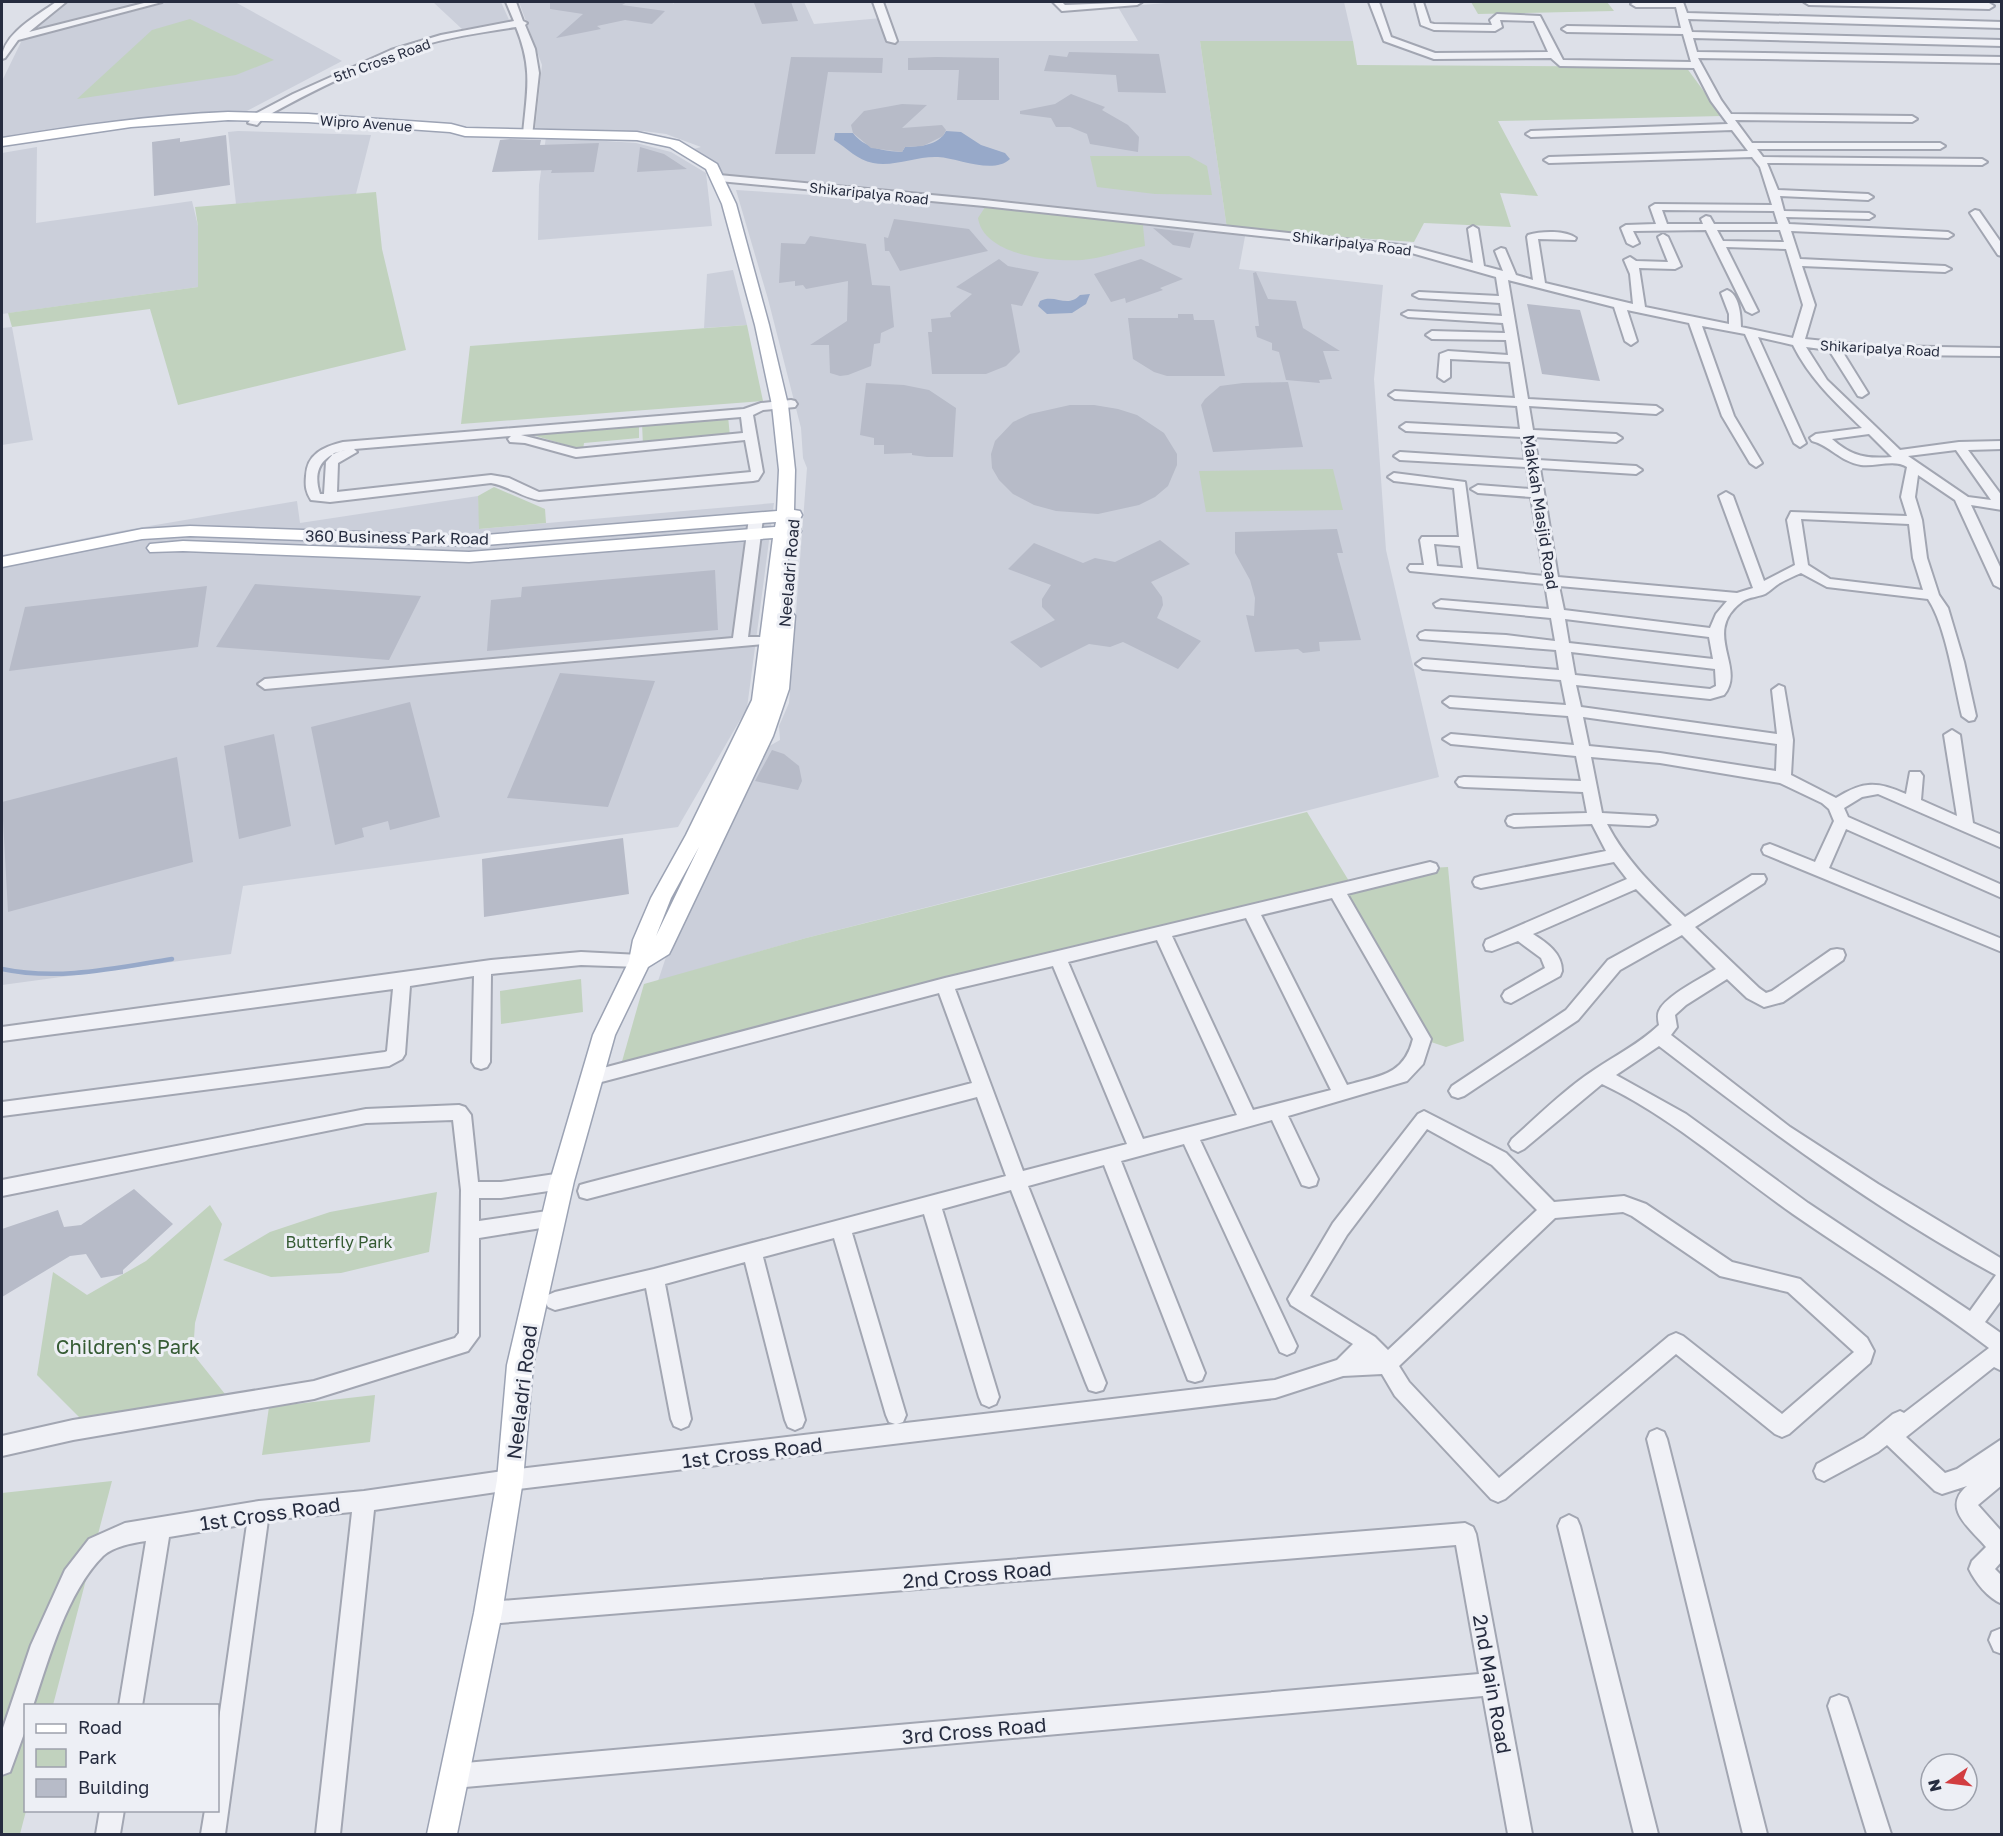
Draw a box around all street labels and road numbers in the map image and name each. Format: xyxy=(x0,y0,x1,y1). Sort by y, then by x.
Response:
street label: 5th Cross Road xyxy=(331,35,433,85)
street label: Wipro Avenue xyxy=(319,111,413,135)
street label: Shikaripalya Road xyxy=(808,178,930,208)
street label: Shikaripalya Road xyxy=(1291,227,1413,259)
street label: Shikaripalya Road xyxy=(1820,336,1940,360)
street label: Makkah Masjid Road xyxy=(1519,433,1563,591)
street label: Neeladri Road xyxy=(774,518,804,628)
street label: 360 Business Park Road xyxy=(305,525,489,549)
street label: Neeladri Road xyxy=(501,1323,541,1461)
street label: 1st Cross Road xyxy=(680,1431,824,1473)
street label: 1st Cross Road xyxy=(198,1491,342,1535)
street label: 2nd Cross Road xyxy=(901,1556,1053,1592)
street label: 2nd Main Road xyxy=(1469,1612,1517,1756)
street label: 3rd Cross Road xyxy=(901,1712,1047,1748)

